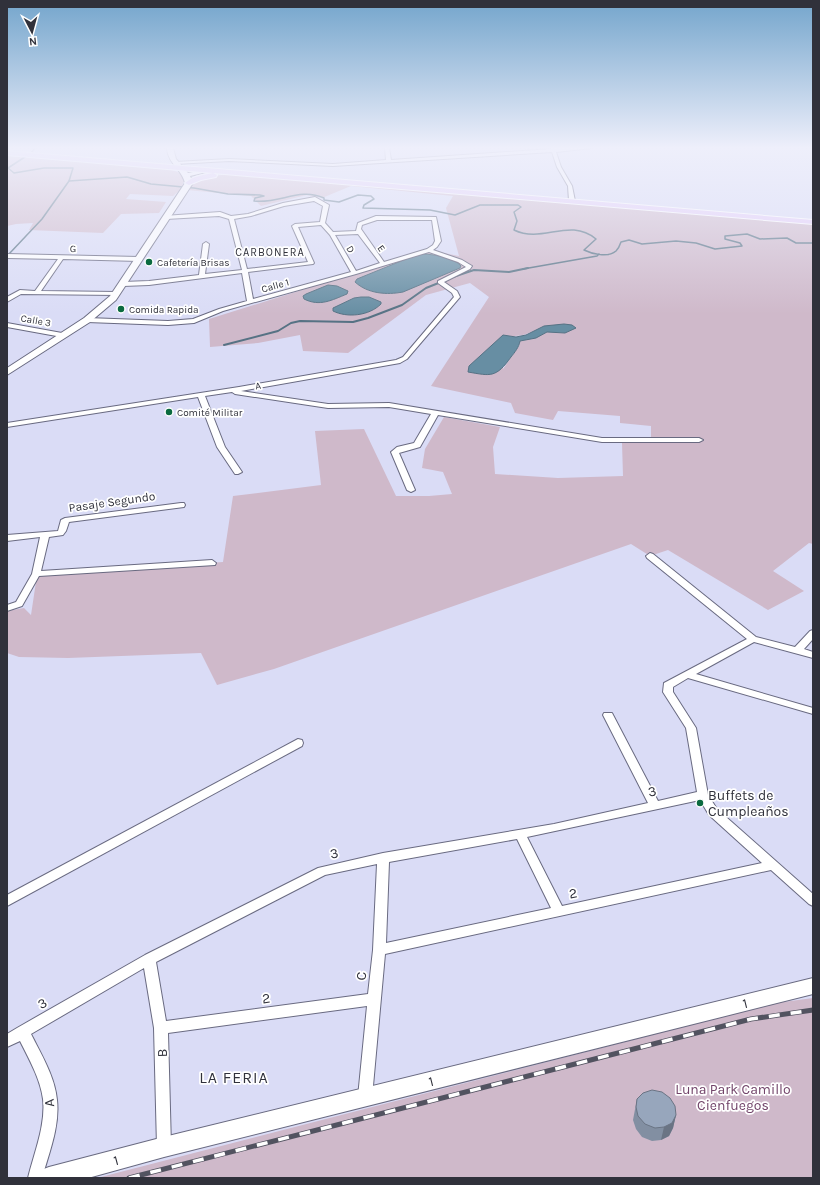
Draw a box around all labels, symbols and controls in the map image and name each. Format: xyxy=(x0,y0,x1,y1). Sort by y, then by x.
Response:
north arrow xyxy=(12,12,52,52)
text: N xyxy=(28,35,38,48)
street label: G xyxy=(70,243,76,255)
street label: E xyxy=(375,243,388,254)
street label: D xyxy=(343,244,357,255)
district label: CARBONERA xyxy=(235,246,305,259)
marker: Cafetería Brisas xyxy=(144,257,154,267)
place label: Cafetería Brisas xyxy=(157,257,229,269)
street label: Calle 1 xyxy=(260,276,290,296)
marker: Comida Rapida xyxy=(116,304,126,314)
place label: Comida Rapida xyxy=(129,304,199,316)
street label: Calle 3 xyxy=(20,312,52,330)
street label: A xyxy=(254,380,262,392)
marker: Comité Militar xyxy=(164,407,174,417)
place label: Comité Militar xyxy=(177,407,243,419)
street label: Pasaje Segundo xyxy=(68,489,156,515)
street label: 3 xyxy=(646,782,658,801)
place label: Buffets de Cumpleaños xyxy=(708,787,789,820)
marker: Buffets de Cumpleaños xyxy=(695,798,705,808)
street label: 3 xyxy=(328,844,340,863)
street label: 2 xyxy=(567,884,579,903)
street label: C xyxy=(353,971,370,981)
street label: 2 xyxy=(261,990,271,1007)
street label: 3 xyxy=(34,994,50,1013)
street label: 1 xyxy=(741,995,749,1012)
street label: B xyxy=(154,1048,171,1057)
district label: LA FERIA xyxy=(199,1068,269,1087)
street label: 1 xyxy=(427,1073,435,1090)
park label: Luna Park Camillo Cienfuegos xyxy=(675,1081,791,1114)
street label: A xyxy=(41,1098,58,1108)
street label: 1 xyxy=(112,1152,121,1169)

